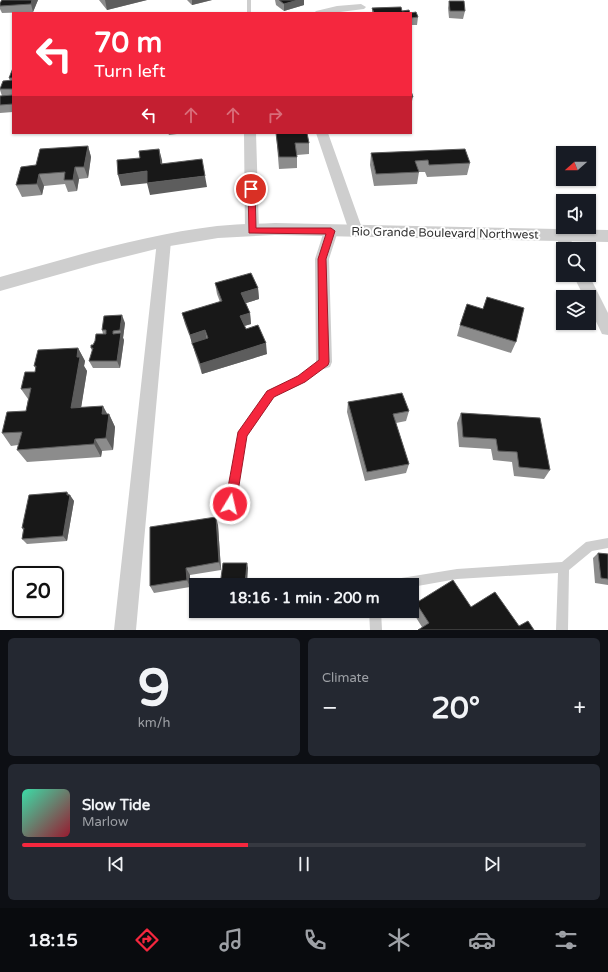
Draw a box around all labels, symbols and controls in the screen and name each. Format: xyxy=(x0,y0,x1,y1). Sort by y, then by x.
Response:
text: 70 m xyxy=(94,26,162,60)
icon: left xyxy=(28,28,80,80)
text: Turn left xyxy=(94,60,166,82)
icon: left xyxy=(138,104,160,126)
icon: ahead xyxy=(180,104,202,126)
icon: ahead xyxy=(222,104,244,126)
icon: right xyxy=(264,104,286,126)
north arrow xyxy=(556,146,596,186)
map controls xyxy=(556,146,596,330)
pin xyxy=(234,172,268,206)
icon: arrive xyxy=(240,178,262,200)
button: sound xyxy=(556,194,596,234)
street label: Rio Grande Boulevard Northwest xyxy=(351,224,539,242)
button: search xyxy=(556,242,596,282)
button: layers xyxy=(556,290,596,330)
position arrow xyxy=(209,483,251,525)
speed limit sign: 20 xyxy=(12,566,64,618)
text: 18:16 · 1 min · 200 m xyxy=(229,589,379,607)
text: 9 xyxy=(138,657,170,720)
text: Climate xyxy=(322,670,369,686)
text: 20° xyxy=(431,690,480,727)
text: − xyxy=(322,695,338,721)
text: + xyxy=(574,695,586,721)
text: km/h xyxy=(138,715,170,731)
text: Slow Tide xyxy=(82,796,150,814)
text: Marlow xyxy=(82,814,128,830)
icon: previous xyxy=(105,853,127,875)
icon: pause xyxy=(293,853,315,875)
icon: next xyxy=(481,853,503,875)
icon: directions xyxy=(133,926,161,954)
icon: music xyxy=(217,926,245,954)
icon: phone xyxy=(301,926,329,954)
icon: climate xyxy=(385,926,413,954)
icon: car xyxy=(468,926,496,954)
icon: filters xyxy=(552,926,580,954)
text: 18:15 xyxy=(28,929,78,951)

